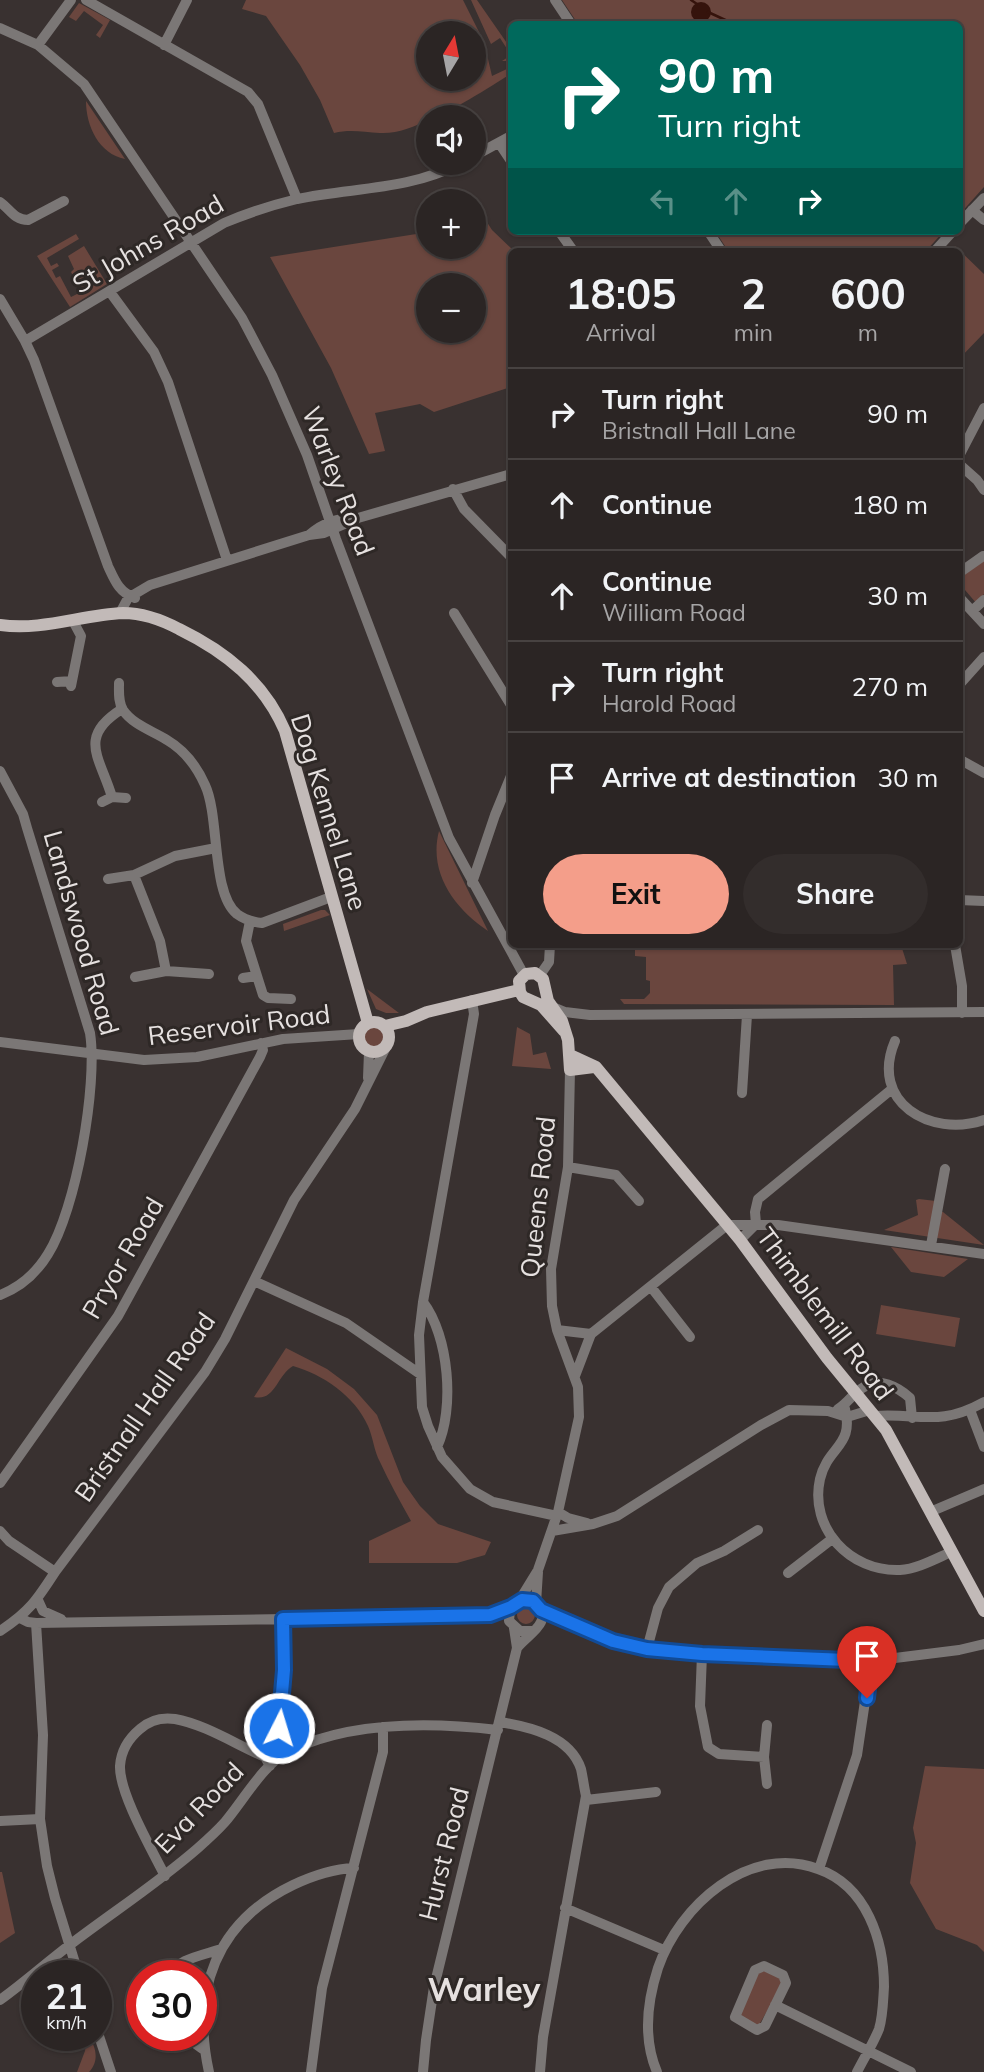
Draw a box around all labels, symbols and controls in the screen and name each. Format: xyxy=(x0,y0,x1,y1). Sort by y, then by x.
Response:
north arrow xyxy=(416,21,486,91)
map controls xyxy=(416,21,486,343)
text: 90 m xyxy=(658,44,774,105)
icon: right xyxy=(543,49,634,140)
button: sound xyxy=(416,105,486,175)
text: Turn right xyxy=(658,105,801,145)
icon: left xyxy=(644,182,682,220)
icon: ahead xyxy=(717,182,755,220)
icon: right xyxy=(790,182,828,220)
street label: St Johns Road xyxy=(66,187,229,300)
button: + xyxy=(416,189,486,259)
text: 18:05 xyxy=(565,267,676,320)
text: 2 xyxy=(741,267,766,320)
text: 600 xyxy=(830,267,906,320)
button: − xyxy=(416,273,486,343)
text: Arrival xyxy=(586,318,656,347)
text: min xyxy=(734,318,773,347)
text: m xyxy=(858,318,878,347)
text: Turn right xyxy=(602,383,723,416)
icon: right xyxy=(543,395,581,433)
text: 90 m xyxy=(867,397,928,430)
street label: Warley Road xyxy=(295,402,382,560)
text: Bristnall Hall Lane xyxy=(602,416,796,445)
icon: ahead xyxy=(543,486,581,524)
text: Continue xyxy=(602,488,712,521)
text: 180 m xyxy=(852,488,928,521)
text: Continue xyxy=(602,565,712,598)
icon: ahead xyxy=(543,577,581,615)
text: 30 m xyxy=(867,579,928,612)
text: William Road xyxy=(602,598,746,627)
text: Turn right xyxy=(602,656,723,689)
icon: right xyxy=(543,668,581,706)
text: 270 m xyxy=(852,670,928,703)
text: Harold Road xyxy=(602,689,736,718)
street label: Dog Kennel Lane xyxy=(284,710,375,914)
icon: arrive xyxy=(543,759,581,797)
text: Arrive at destination xyxy=(602,761,857,794)
text: 30 m xyxy=(878,761,938,794)
street label: Landswood Road xyxy=(36,827,126,1039)
button: Exit xyxy=(543,854,729,934)
button: Share xyxy=(743,854,928,934)
street label: Reservoir Road xyxy=(146,997,332,1052)
street label: Queens Road xyxy=(513,1115,562,1279)
street label: Pryor Road xyxy=(74,1191,171,1325)
street label: Thimblemill Road xyxy=(750,1221,901,1407)
street label: Bristnall Hall Road xyxy=(67,1306,222,1508)
pin xyxy=(837,1626,897,1698)
icon: arrive xyxy=(848,1637,886,1675)
position arrow xyxy=(242,1691,316,1765)
street label: Eva Road xyxy=(147,1755,250,1860)
street label: Hurst Road xyxy=(411,1784,476,1924)
speed limit sign: 30 xyxy=(126,1960,217,2051)
district label: Warley xyxy=(428,1968,540,2009)
text: 21 xyxy=(45,1974,88,2018)
text: km/h xyxy=(46,2011,87,2034)

